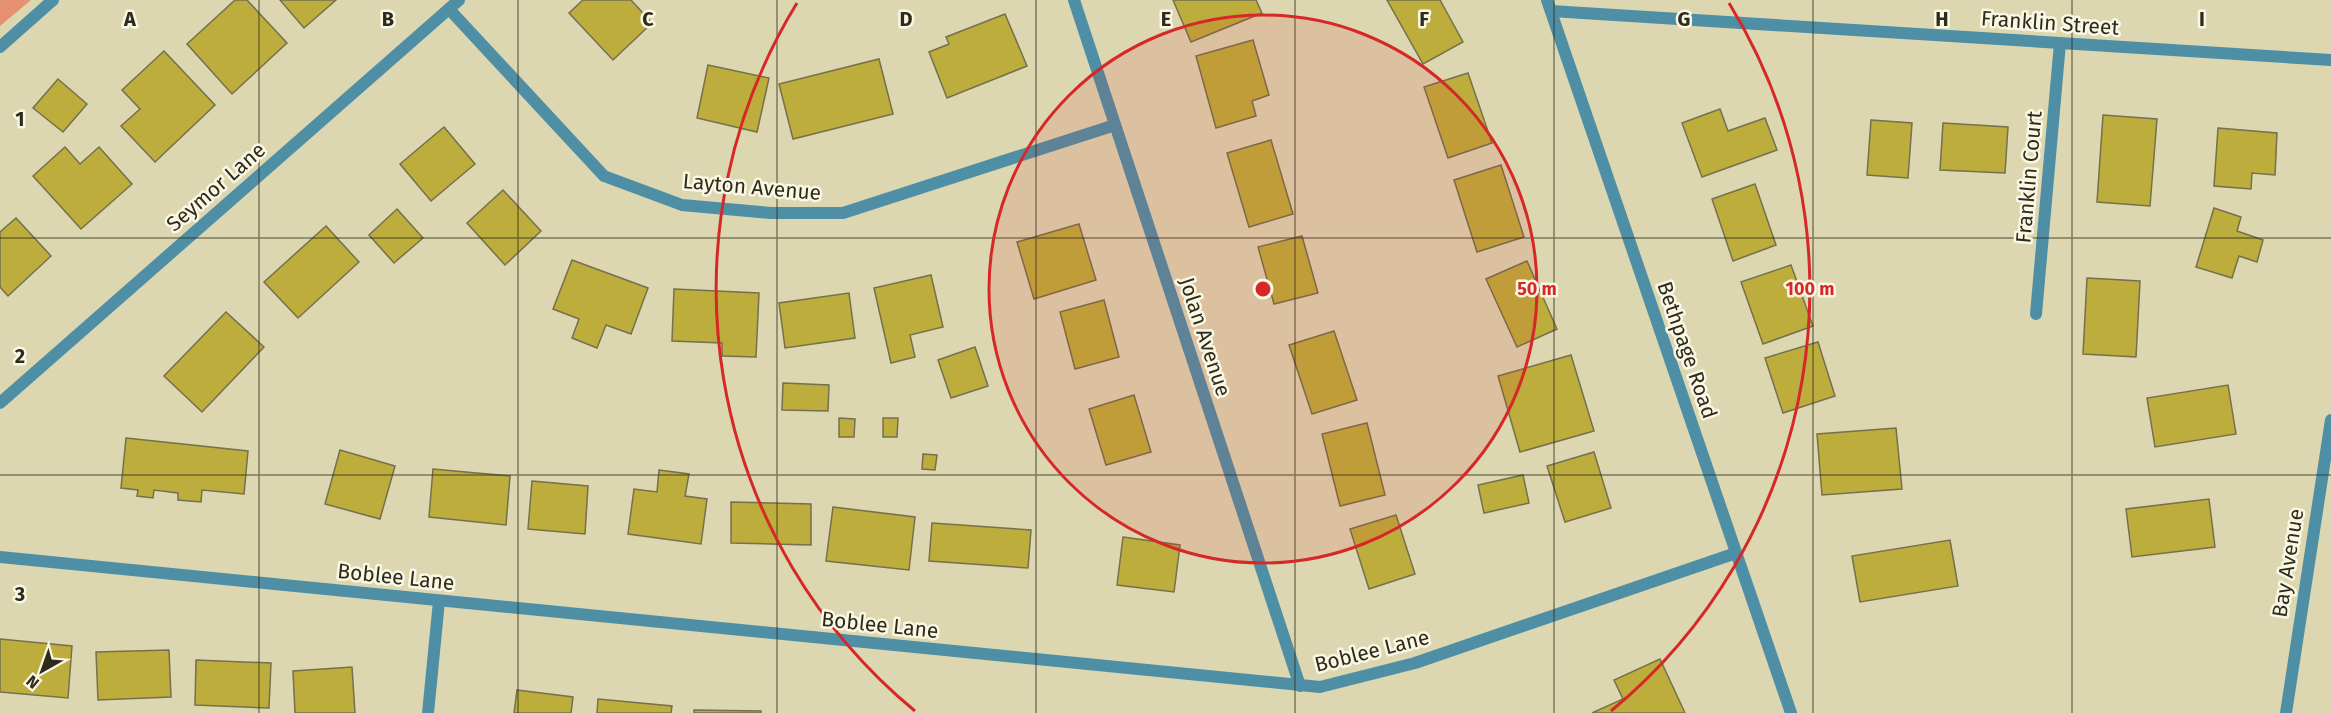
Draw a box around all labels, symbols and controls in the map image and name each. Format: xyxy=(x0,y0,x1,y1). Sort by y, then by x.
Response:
street label: Franklin Street xyxy=(1980,5,2120,41)
text: A xyxy=(123,7,137,31)
text: B xyxy=(382,7,394,31)
text: C xyxy=(642,7,654,31)
text: D xyxy=(899,7,913,31)
text: E xyxy=(1161,7,1171,31)
text: F xyxy=(1419,7,1429,31)
text: G xyxy=(1678,7,1690,31)
text: H xyxy=(1935,7,1949,31)
text: I xyxy=(2199,7,2205,31)
text: 1 xyxy=(15,107,25,131)
street label: Franklin Court xyxy=(2010,109,2048,244)
street label: Seymor Lane xyxy=(161,137,271,237)
street label: Layton Avenue xyxy=(682,168,822,206)
street label: Jolan Avenue xyxy=(1174,274,1236,400)
text: 50 m xyxy=(1517,278,1557,300)
street label: Bethpage Road xyxy=(1651,278,1723,422)
text: 100 m xyxy=(1786,278,1834,300)
centre of rings xyxy=(1253,279,1273,299)
text: 2 xyxy=(15,344,25,368)
street label: Bay Avenue xyxy=(2267,507,2309,619)
street label: Boblee Lane xyxy=(336,558,456,596)
text: 3 xyxy=(14,582,25,606)
street label: Boblee Lane xyxy=(820,606,940,644)
street label: Boblee Lane xyxy=(1312,624,1432,678)
north arrow xyxy=(12,641,72,701)
text: N xyxy=(23,671,43,693)

